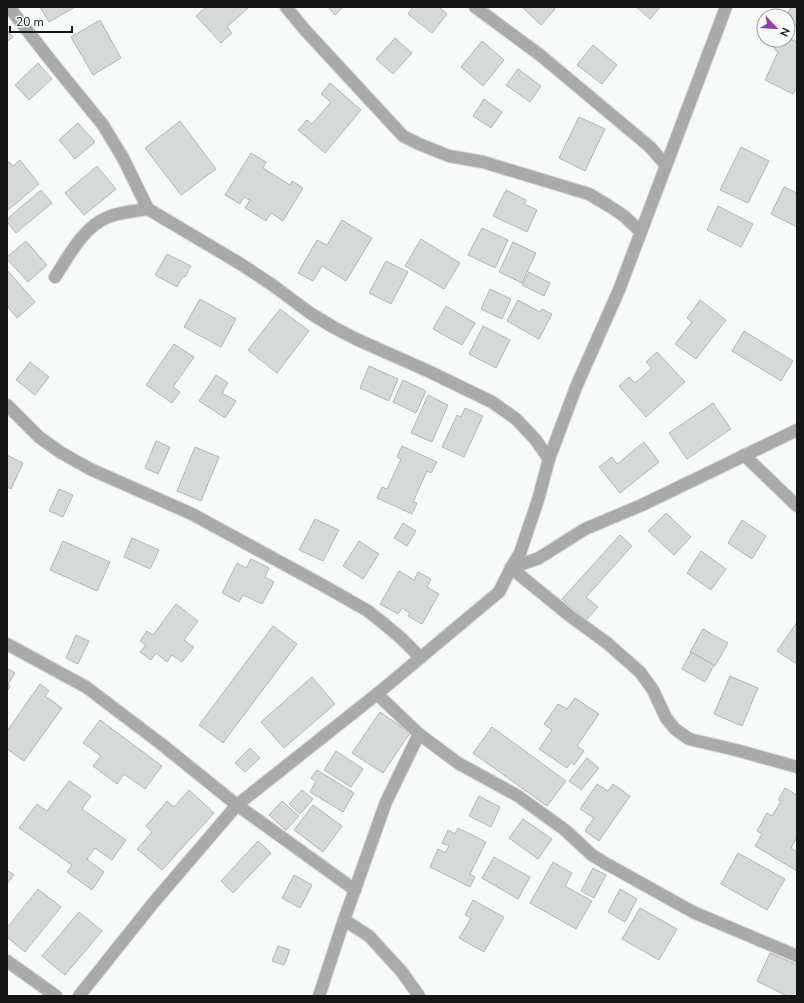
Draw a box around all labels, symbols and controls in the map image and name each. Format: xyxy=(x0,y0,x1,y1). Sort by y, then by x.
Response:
scale bar xyxy=(10,8,72,34)
north arrow xyxy=(756,8,796,48)
text: 20 m xyxy=(16,14,44,30)
text: N xyxy=(776,25,793,39)

